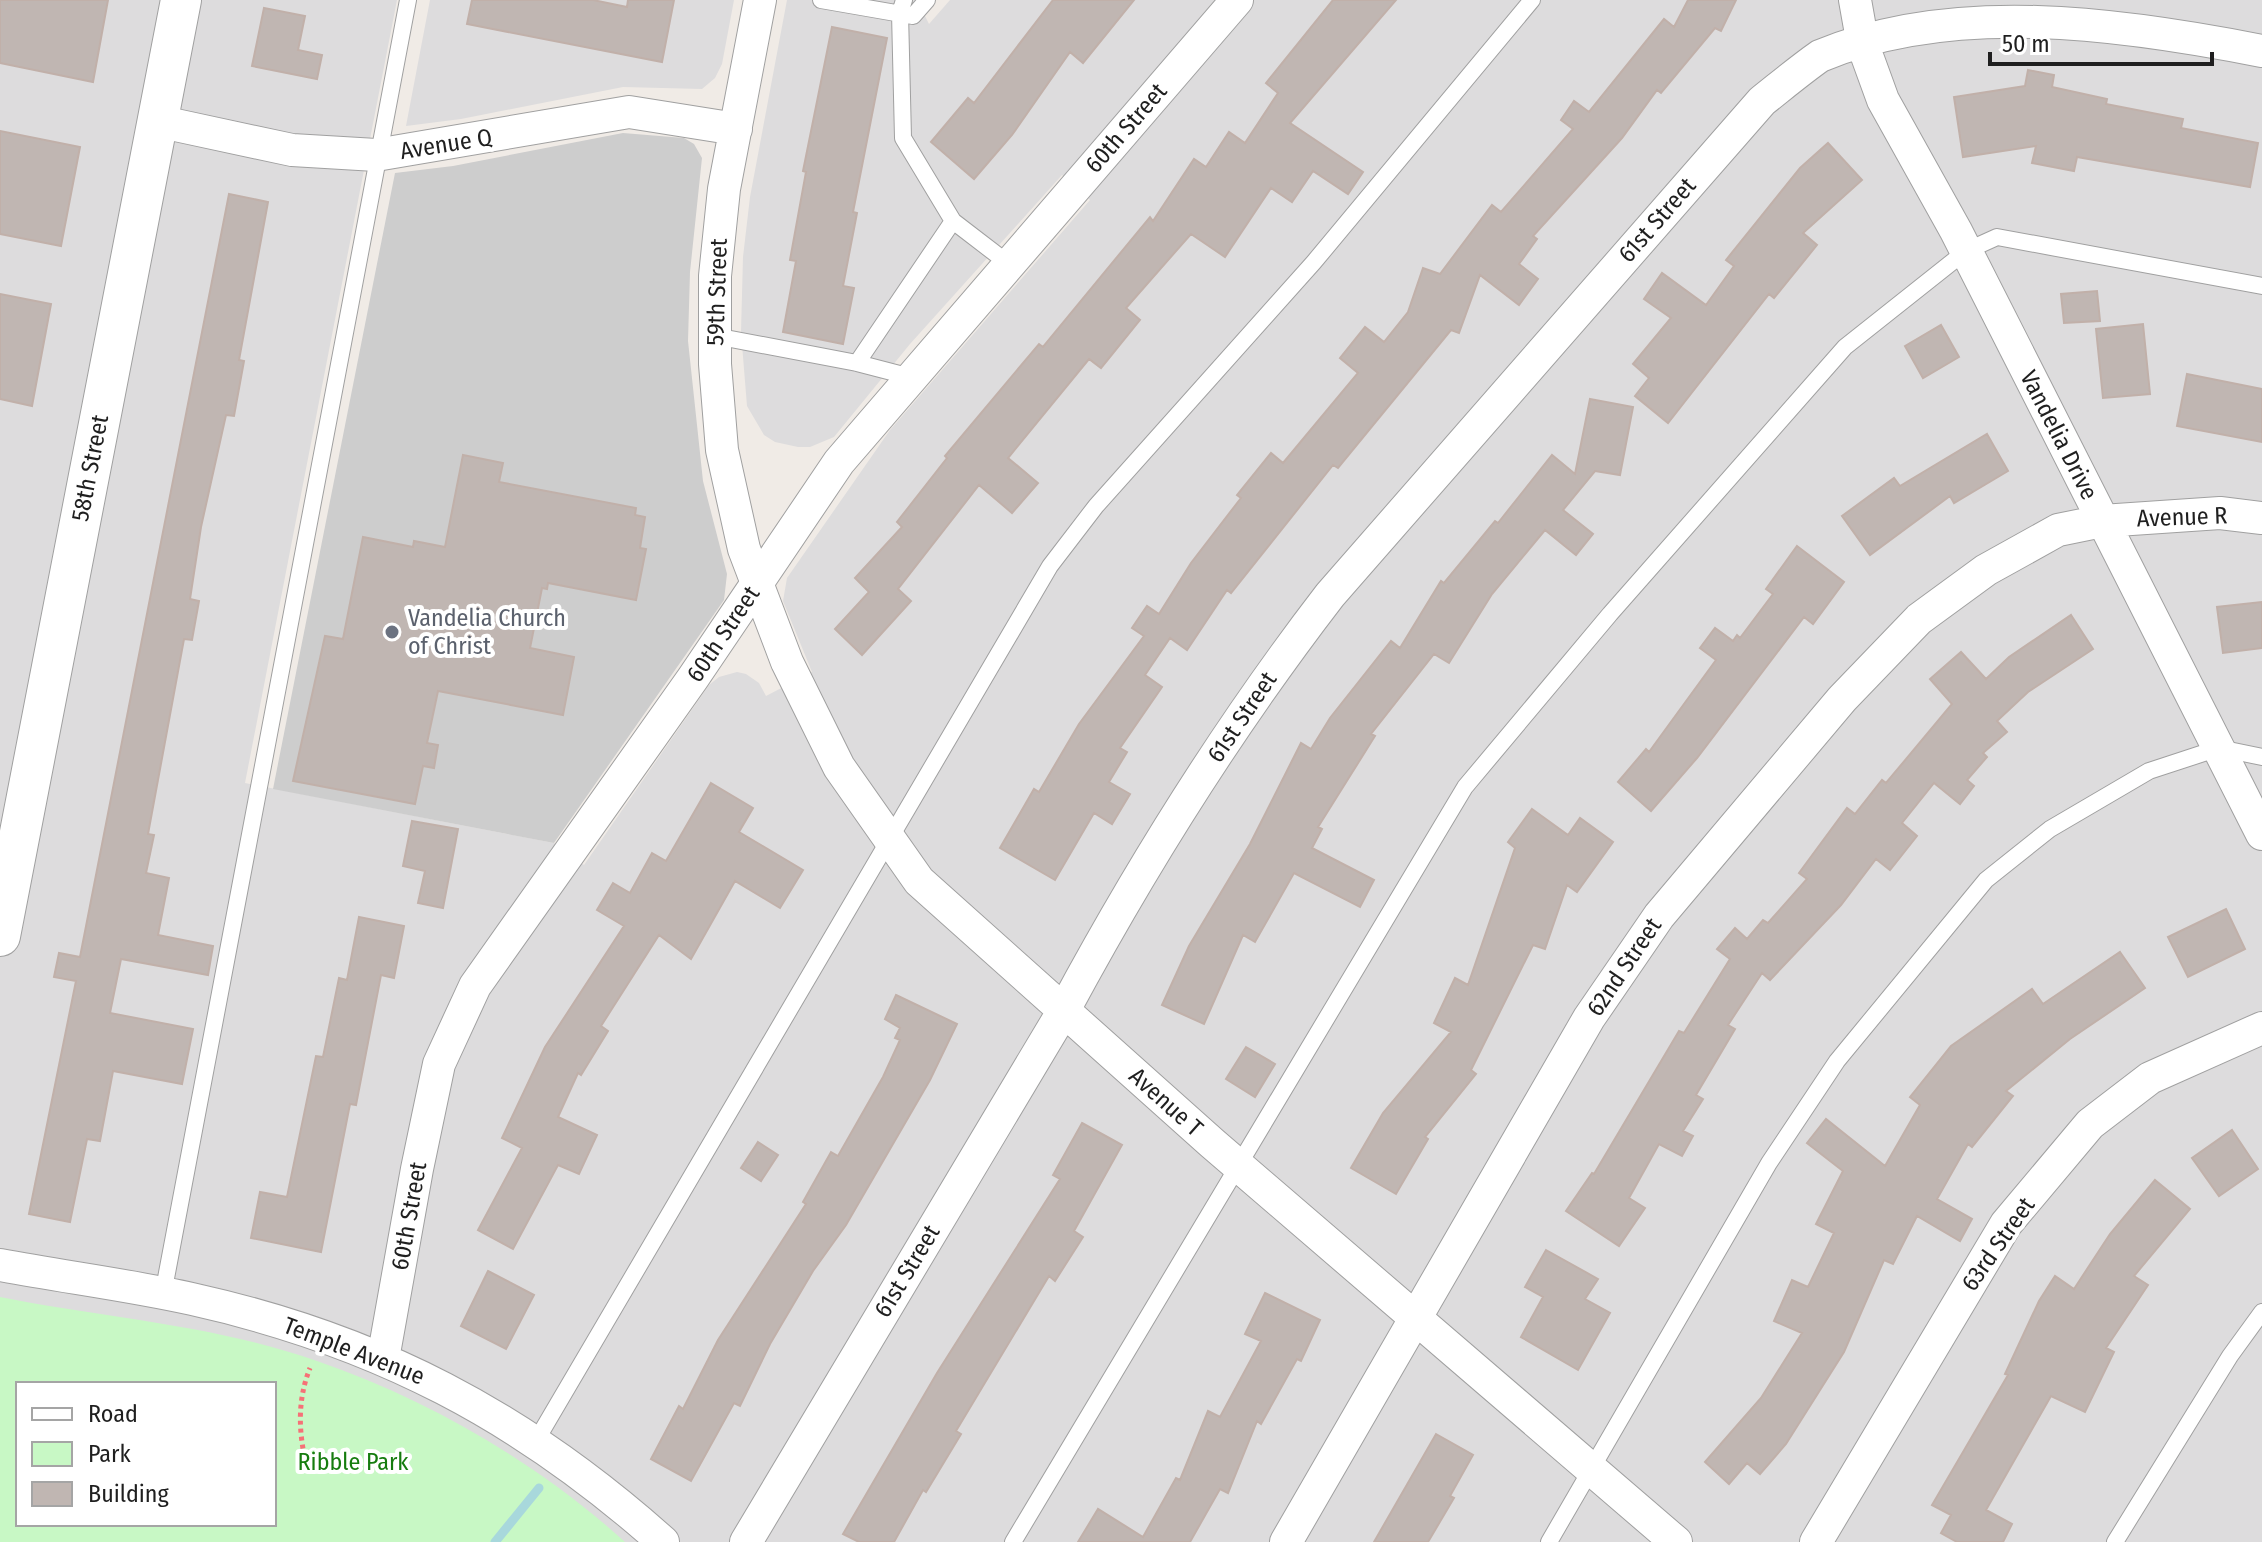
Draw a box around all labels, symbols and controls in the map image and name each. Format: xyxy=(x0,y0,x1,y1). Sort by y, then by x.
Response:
scale bar xyxy=(1990,16,2212,66)
text: 50 m xyxy=(2002,30,2050,58)
street label: 60th Street xyxy=(1079,77,1173,179)
street label: Avenue Q xyxy=(398,123,494,165)
street label: 61st Street xyxy=(1613,172,1701,268)
street label: 59th Street xyxy=(701,238,733,346)
street label: Vandelia Drive xyxy=(2015,366,2103,504)
street label: 58th Street xyxy=(66,412,114,524)
street label: Avenue R xyxy=(2136,501,2228,533)
street label: 60th Street xyxy=(681,581,765,687)
place label: Vandelia Church of Christ xyxy=(408,604,566,660)
marker: Vandelia Church of Christ xyxy=(383,623,401,641)
street label: 61st Street xyxy=(1202,666,1282,767)
street label: 62nd Street xyxy=(1581,912,1667,1021)
street label: Avenue T xyxy=(1124,1062,1208,1142)
street label: 60th Street xyxy=(386,1159,432,1272)
street label: 63rd Street xyxy=(1956,1192,2040,1296)
street label: 61st Street xyxy=(868,1220,946,1322)
street label: Temple Avenue xyxy=(280,1311,428,1391)
legend xyxy=(16,1382,276,1526)
text: Road xyxy=(88,1400,138,1428)
text: Park xyxy=(88,1440,131,1468)
park label: Ribble Park xyxy=(298,1448,409,1476)
text: Building xyxy=(88,1480,170,1508)

